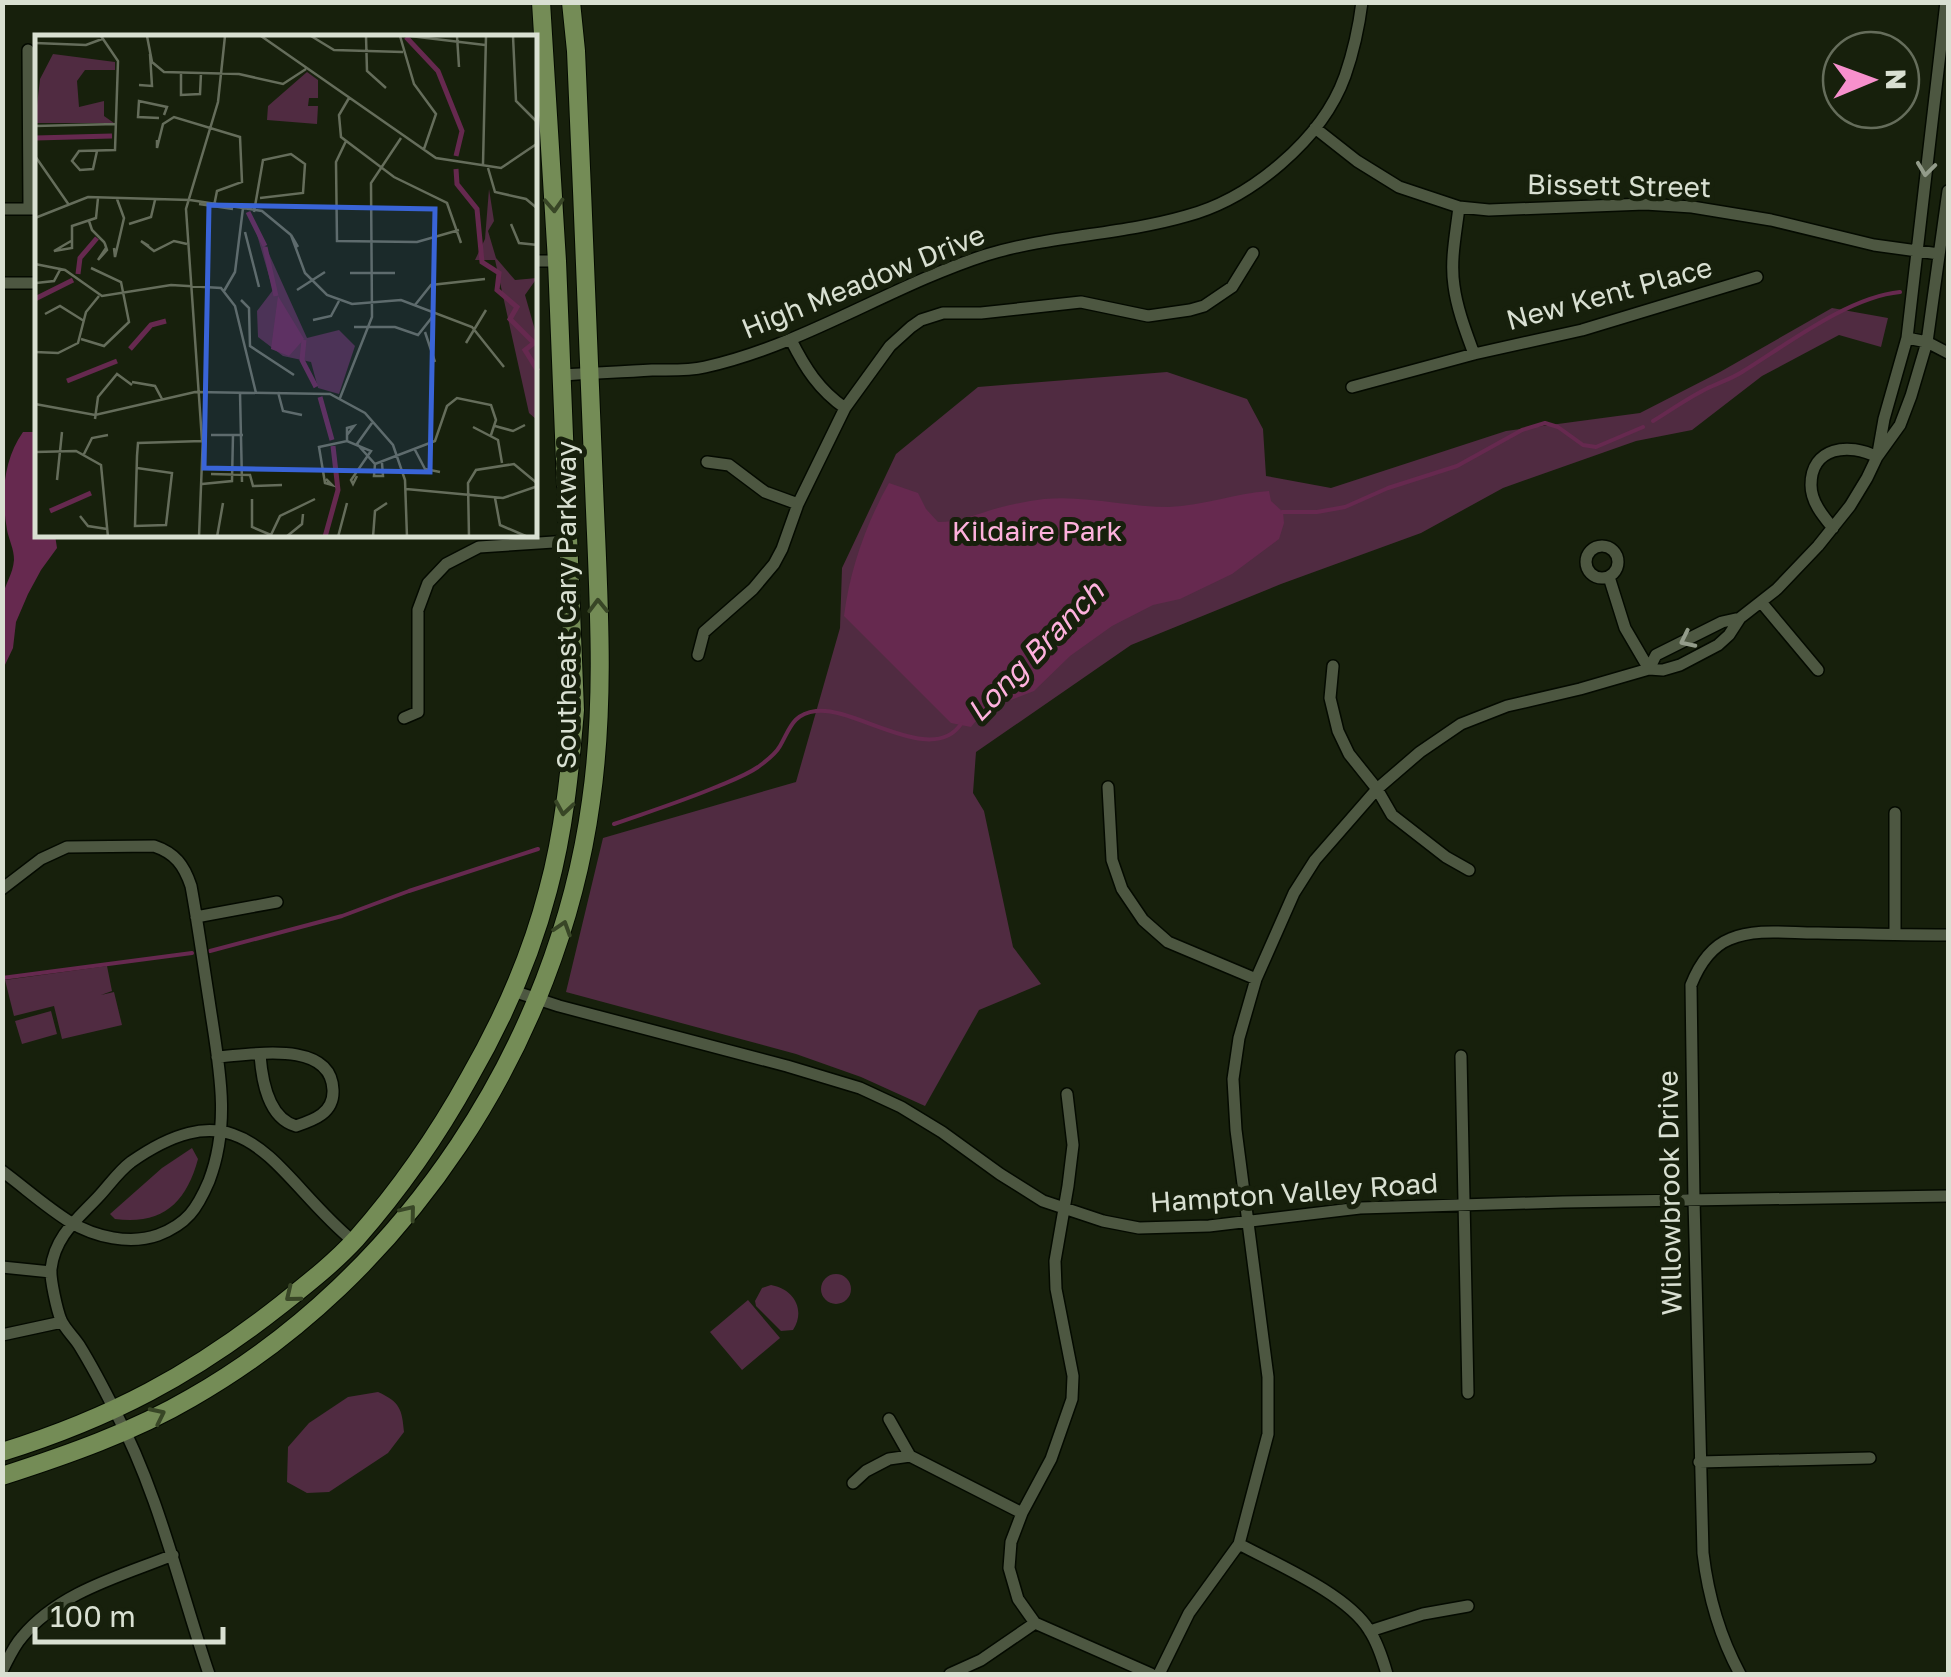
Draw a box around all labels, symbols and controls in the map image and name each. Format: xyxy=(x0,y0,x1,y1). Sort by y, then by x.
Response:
north arrow xyxy=(1821,30,1921,130)
inset map xyxy=(35,35,538,538)
text: N xyxy=(1880,69,1913,90)
one-way arrow xyxy=(1916,161,1937,177)
street label: Bissett Street xyxy=(1527,167,1711,203)
one-way arrow xyxy=(543,197,564,213)
street label: High Meadow Drive xyxy=(737,217,989,345)
street label: New Kent Place xyxy=(1502,250,1716,336)
street label: Southeast Cary Parkway xyxy=(549,440,582,769)
park label: Kildaire Park xyxy=(952,514,1122,547)
water label: Long Branch xyxy=(959,572,1112,729)
one-way arrow xyxy=(587,598,609,614)
one-way arrow xyxy=(1679,627,1697,647)
one-way arrow xyxy=(554,800,575,817)
one-way arrow xyxy=(551,920,571,937)
street label: Willowbrook Drive xyxy=(1650,1070,1688,1316)
street label: Hampton Valley Road xyxy=(1149,1165,1439,1219)
one-way arrow xyxy=(397,1205,415,1223)
one-way arrow xyxy=(285,1283,303,1301)
one-way arrow xyxy=(148,1407,166,1427)
scale bar xyxy=(35,1582,222,1644)
text: 100 m xyxy=(50,1598,136,1634)

